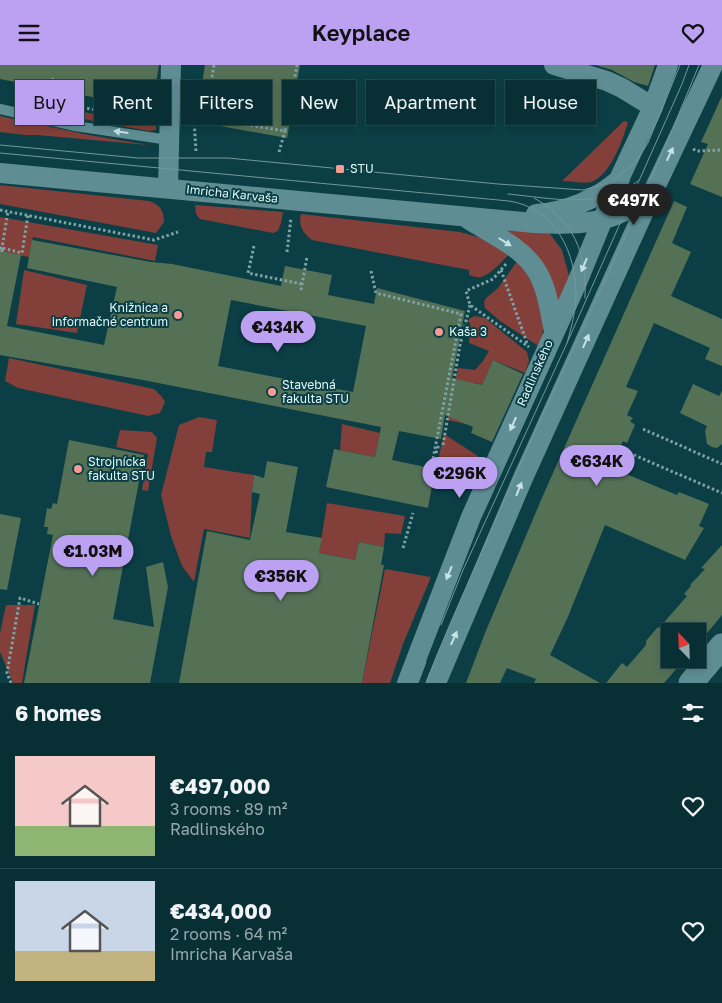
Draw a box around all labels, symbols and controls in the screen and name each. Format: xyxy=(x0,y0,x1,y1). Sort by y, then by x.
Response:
icon: menu xyxy=(15,19,43,47)
text: Keyplace xyxy=(312,19,410,46)
icon: heart xyxy=(679,19,707,47)
chip: Buy xyxy=(15,80,84,125)
chip: Rent xyxy=(94,80,171,125)
chip: Filters xyxy=(181,80,272,125)
chip: New xyxy=(282,80,356,125)
chip: Apartment xyxy=(366,80,495,125)
chip: House xyxy=(505,80,596,125)
one-way arrow xyxy=(113,128,129,136)
one-way arrow xyxy=(667,147,675,161)
place label: STU xyxy=(350,161,374,176)
marker: STU xyxy=(334,163,346,175)
street label: Imricha Karvaša xyxy=(185,181,279,206)
pin: €497K xyxy=(599,184,669,226)
text: €497K xyxy=(608,190,660,210)
one-way arrow xyxy=(499,238,512,247)
one-way arrow xyxy=(580,257,588,272)
place label: Knižnica a informačné centrum xyxy=(52,300,168,329)
marker: Knižnica a informačné centrum xyxy=(172,309,184,321)
pin: €434K xyxy=(243,311,313,353)
text: €434K xyxy=(252,317,304,337)
place label: Kaša 3 xyxy=(449,324,487,339)
marker: Kaša 3 xyxy=(433,326,445,338)
one-way arrow xyxy=(582,334,590,348)
street label: Radlinského xyxy=(513,337,556,408)
place label: Stavebná fakulta STU xyxy=(282,377,349,406)
marker: Stavebná fakulta STU xyxy=(266,386,278,398)
one-way arrow xyxy=(508,417,516,431)
pin: €634K xyxy=(562,445,632,487)
text: €634K xyxy=(571,451,623,471)
place label: Strojnícka fakulta STU xyxy=(88,454,155,483)
pin: €296K xyxy=(425,457,495,499)
marker: Strojnícka fakulta STU xyxy=(72,463,84,475)
text: €296K xyxy=(434,463,486,483)
one-way arrow xyxy=(515,482,523,496)
pin: €1.03M xyxy=(52,535,134,577)
text: €1.03M xyxy=(63,541,123,561)
pin: €356K xyxy=(246,559,316,602)
text: €356K xyxy=(255,566,307,586)
one-way arrow xyxy=(444,566,452,580)
north arrow xyxy=(661,623,706,667)
map controls xyxy=(661,623,706,668)
one-way arrow xyxy=(451,631,459,645)
icon: filters xyxy=(679,699,707,727)
text: 6 homes xyxy=(15,700,101,726)
text: €497,000 xyxy=(170,773,270,799)
icon: home xyxy=(55,776,115,836)
icon: heart xyxy=(679,792,707,820)
text: 3 rooms · 89 m² xyxy=(170,799,287,819)
text: Radlinského xyxy=(170,819,265,839)
text: €434,000 xyxy=(170,898,272,924)
icon: home xyxy=(55,901,115,961)
icon: heart xyxy=(679,917,707,945)
text: 2 rooms · 64 m² xyxy=(170,924,287,944)
text: Imricha Karvaša xyxy=(170,944,293,964)

